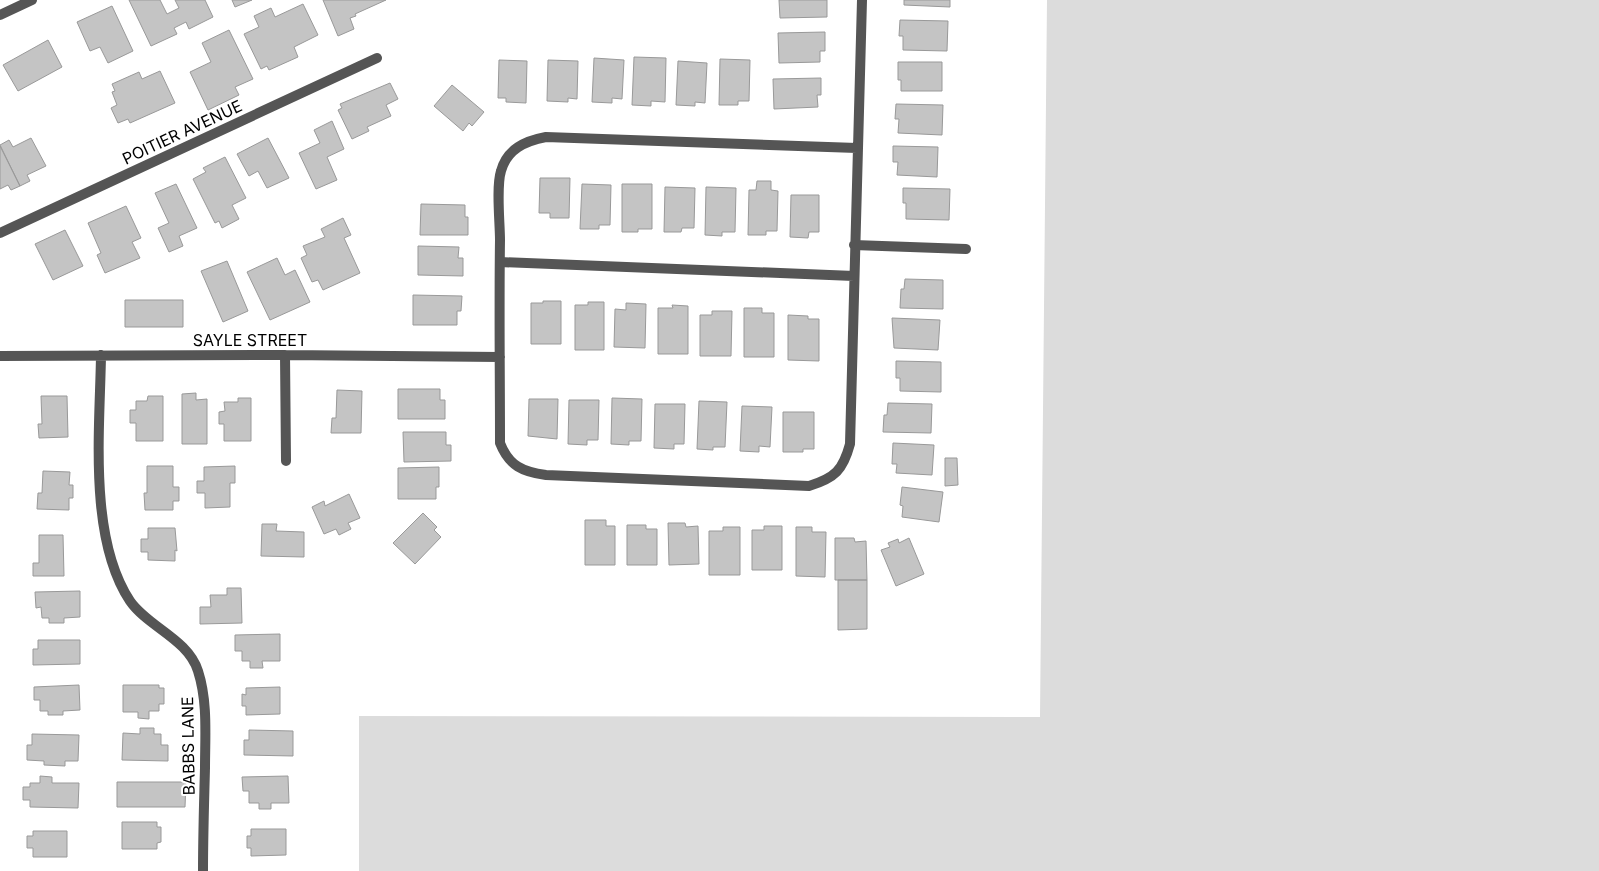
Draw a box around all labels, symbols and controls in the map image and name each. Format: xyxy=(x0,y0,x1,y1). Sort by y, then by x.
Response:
street label: POITIER AVENUE xyxy=(119,95,245,169)
street label: SAYLE STREET xyxy=(193,330,307,350)
street label: BABBS LANE xyxy=(177,696,199,796)

